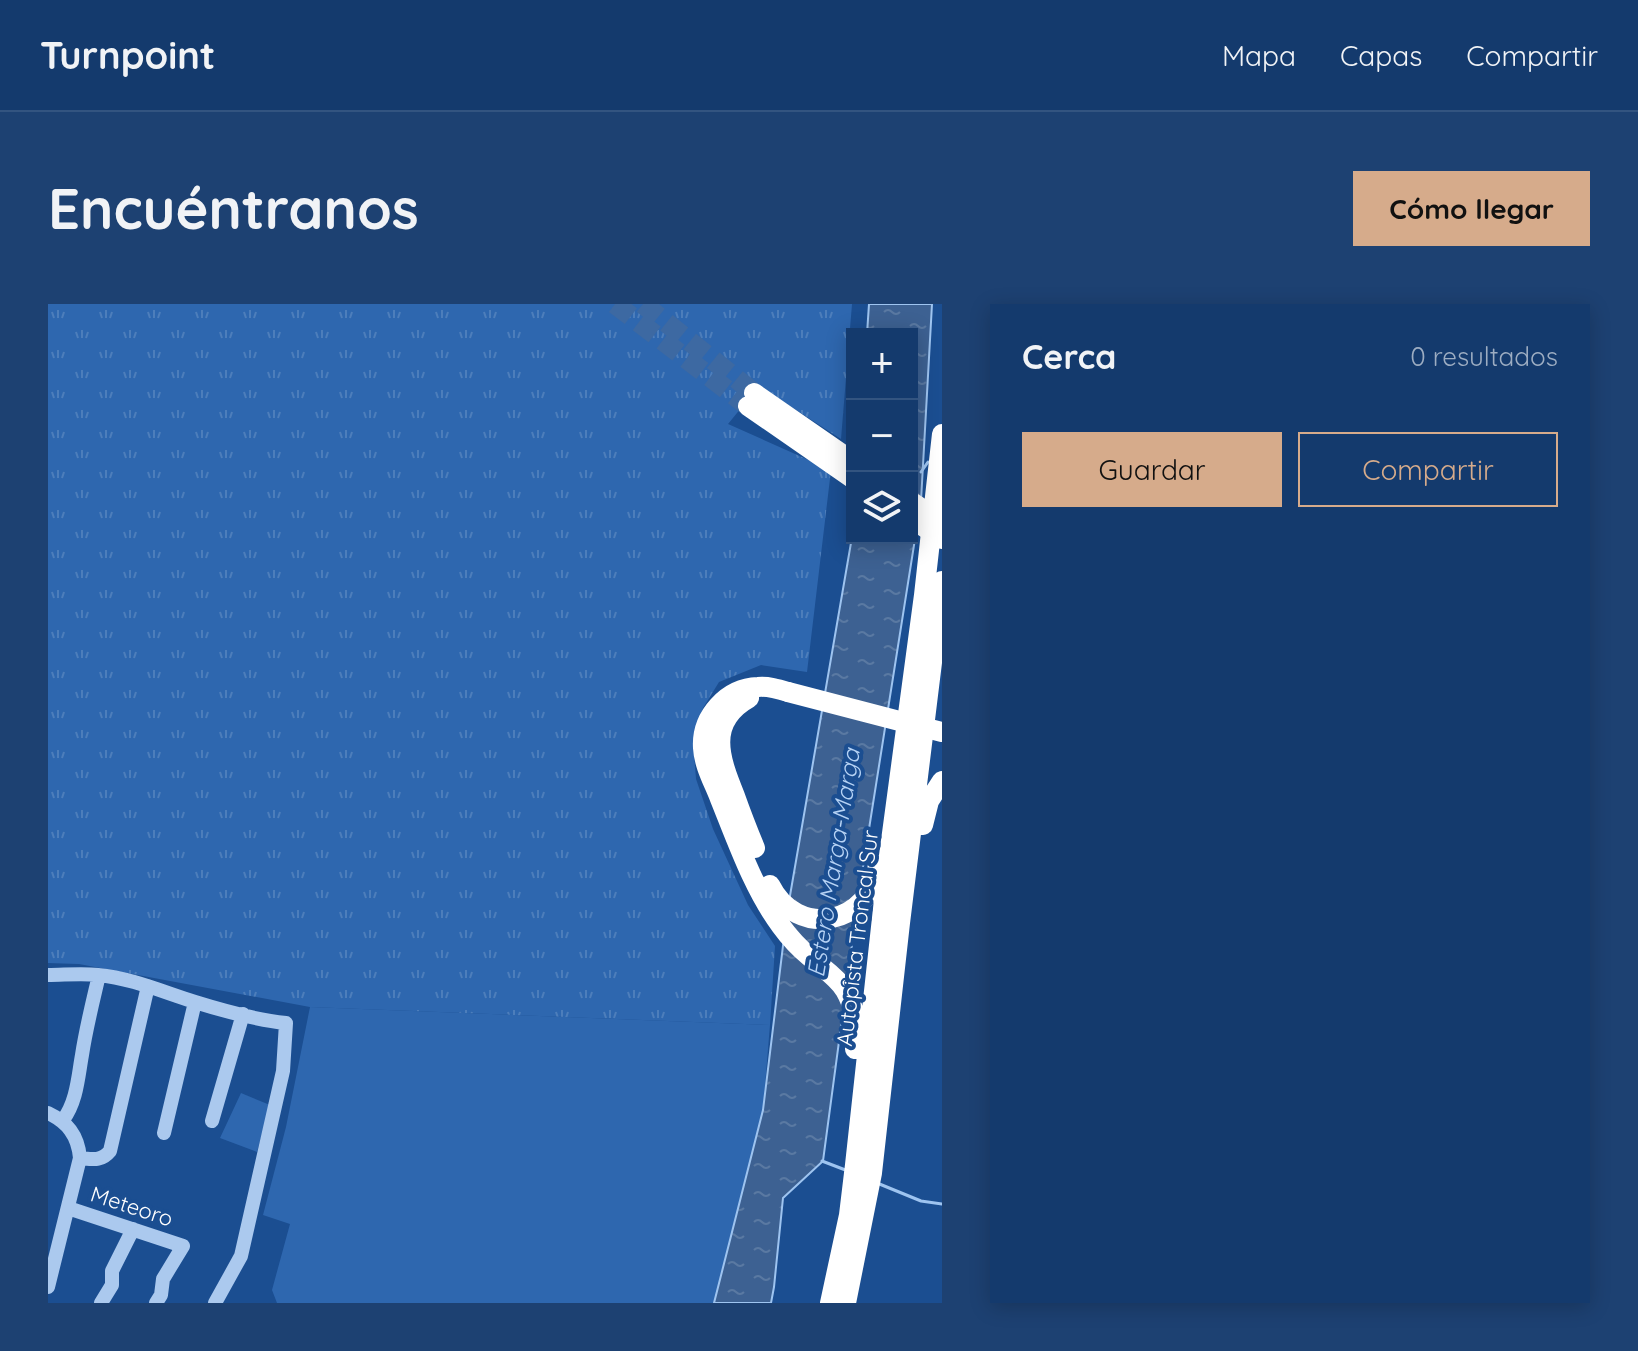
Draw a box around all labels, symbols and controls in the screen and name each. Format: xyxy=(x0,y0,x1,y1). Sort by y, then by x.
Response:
text: Turnpoint xyxy=(40,31,215,79)
text: Mapa xyxy=(1222,38,1296,73)
text: Capas xyxy=(1340,38,1422,73)
text: Compartir xyxy=(1466,38,1598,73)
button: Cómo llegar xyxy=(1353,171,1590,246)
text: Encuéntranos xyxy=(48,173,419,243)
map controls xyxy=(846,328,918,544)
button: + xyxy=(846,328,918,400)
text: Cerca xyxy=(1022,335,1116,378)
text: 0 resultados xyxy=(1410,340,1558,373)
button: − xyxy=(846,400,918,472)
button: Guardar xyxy=(1022,432,1282,507)
button: Compartir xyxy=(1298,432,1558,507)
button: layers xyxy=(846,472,918,544)
water label: Estero Marga-Marga xyxy=(800,745,866,979)
street label: Autopista Troncal Sur xyxy=(830,828,884,1048)
street label: Meteoro xyxy=(87,1180,177,1232)

